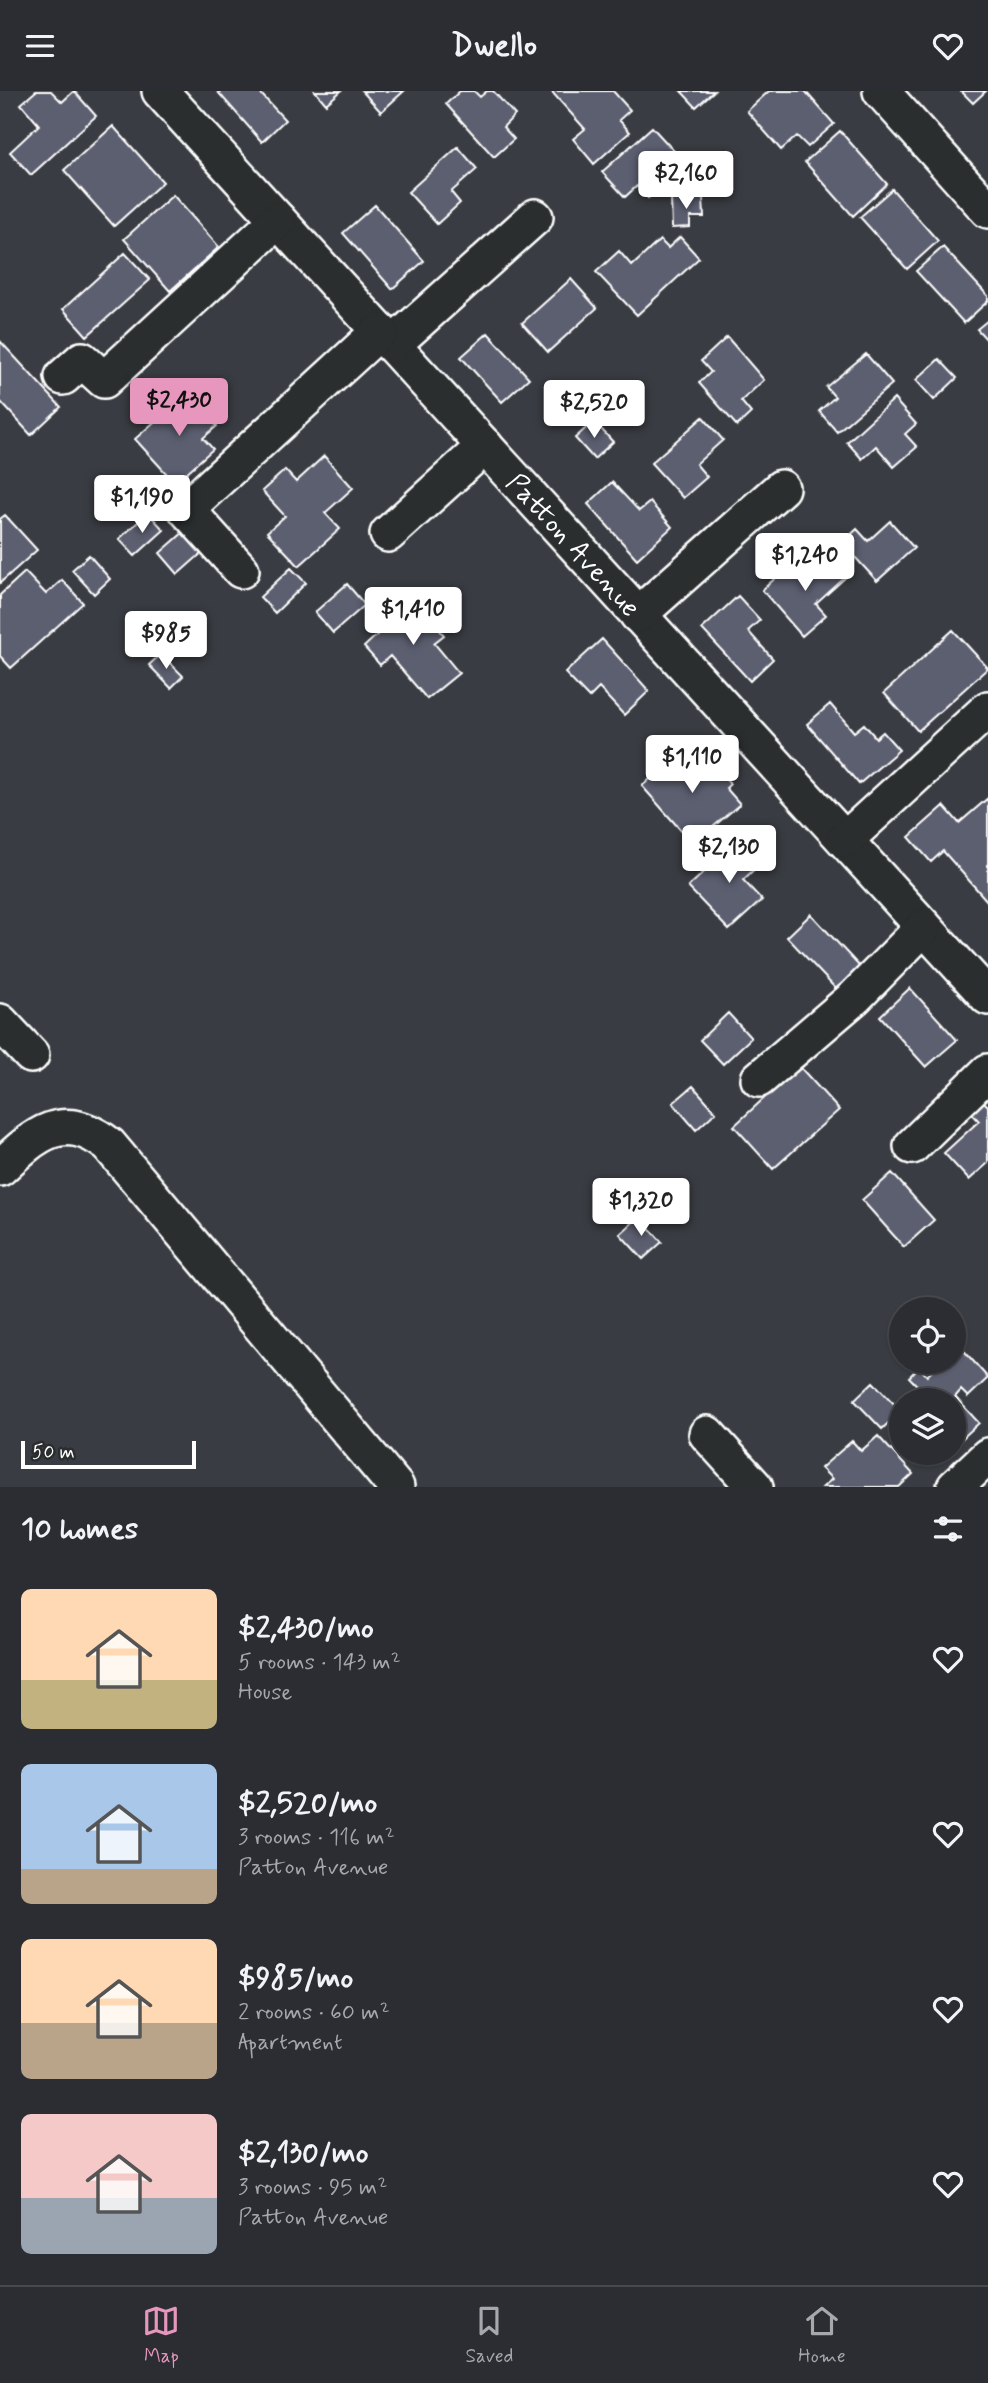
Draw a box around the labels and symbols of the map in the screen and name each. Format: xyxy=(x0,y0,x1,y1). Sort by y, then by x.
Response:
pin: $2,160 xyxy=(629,151,743,211)
pin: $2,430 xyxy=(122,379,236,438)
pin: $2,520 xyxy=(537,381,651,440)
street label: Patton Avenue xyxy=(497,466,648,626)
pin: $1,190 xyxy=(85,475,199,535)
pin: $1,240 xyxy=(748,533,862,593)
pin: $1,410 xyxy=(356,587,470,647)
pin: $985 xyxy=(125,611,207,671)
pin: $1,110 xyxy=(635,735,749,795)
pin: $2,130 xyxy=(672,825,786,885)
pin: $1,320 xyxy=(584,1179,698,1238)
scale bar xyxy=(21,1438,196,1470)

